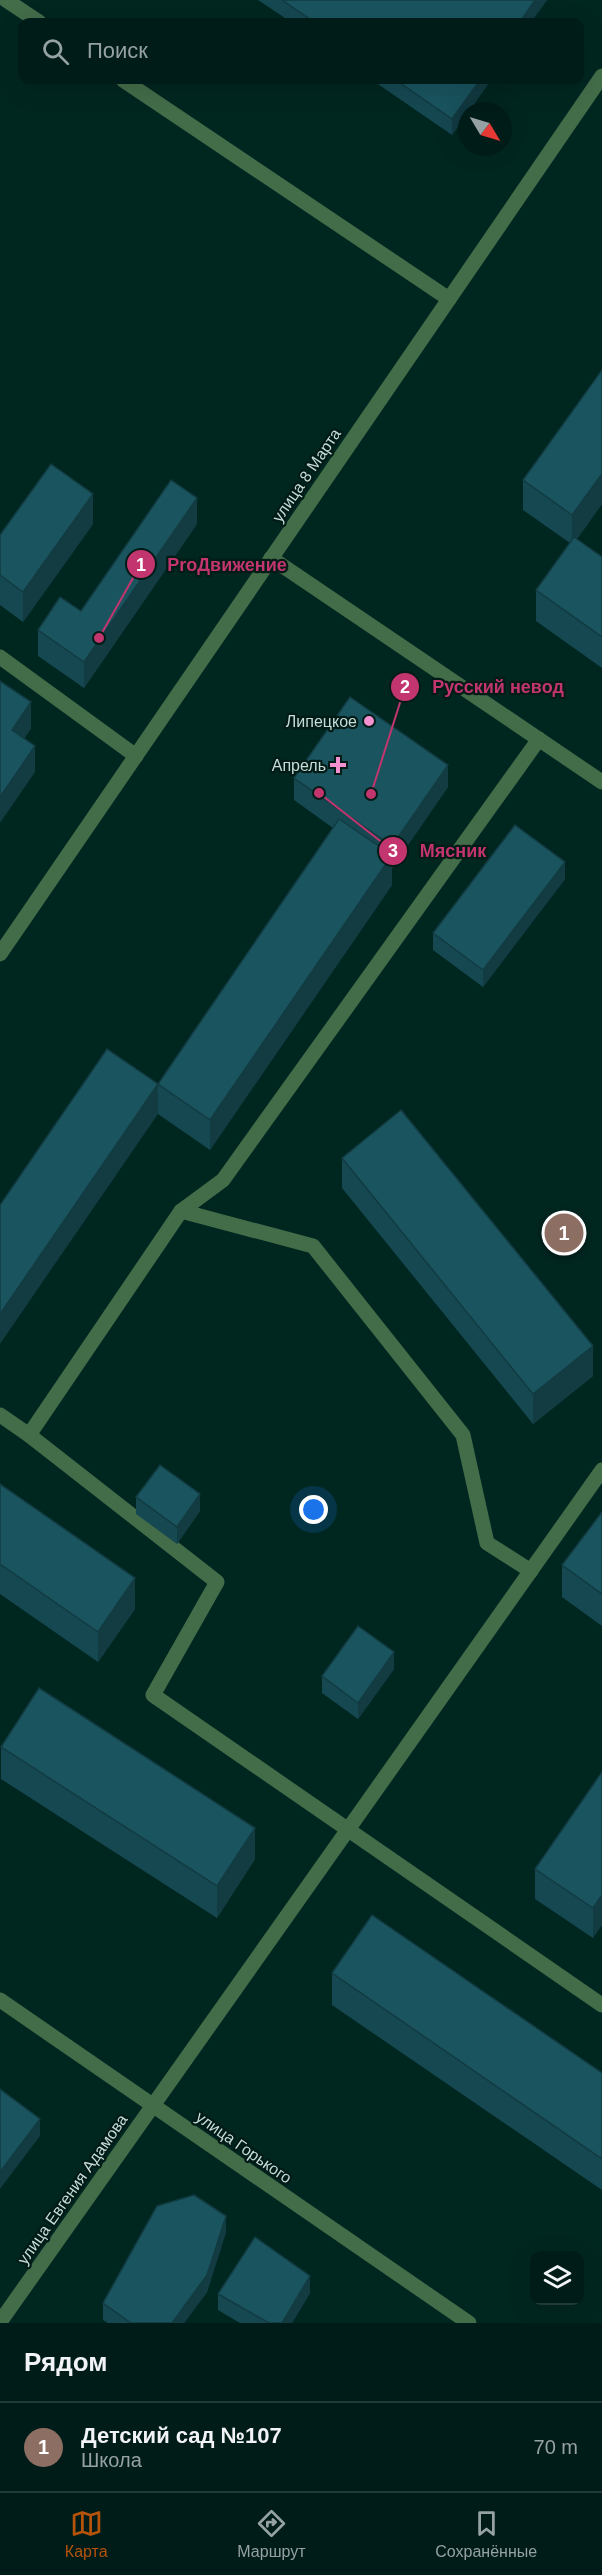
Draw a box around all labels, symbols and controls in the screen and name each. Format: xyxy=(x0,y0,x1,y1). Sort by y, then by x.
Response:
search box xyxy=(18,18,584,84)
icon: search xyxy=(39,35,72,68)
text: Поиск xyxy=(87,38,148,63)
north arrow xyxy=(458,102,512,156)
street label: улица 8 Марта xyxy=(269,425,344,525)
callout: ProДвижение xyxy=(126,546,299,582)
text: 1 xyxy=(136,555,146,575)
text: ProДвижение xyxy=(167,555,287,575)
callout: Русский невод xyxy=(390,669,576,705)
text: 2 xyxy=(400,677,410,697)
text: Русский невод xyxy=(432,677,564,697)
place label: Липецкое xyxy=(286,713,357,730)
marker: Липецкое xyxy=(362,714,376,728)
place label: Апрель xyxy=(272,757,326,774)
marker: Апрель xyxy=(331,758,345,772)
callout: Мясник xyxy=(378,833,498,869)
text: 3 xyxy=(388,841,398,861)
text: Мясник xyxy=(420,841,487,861)
pin: 1 xyxy=(544,1210,584,1256)
your location xyxy=(299,1495,328,1524)
street label: улица Горького xyxy=(193,2108,295,2187)
street label: улица Евгения Адамова xyxy=(14,2111,131,2267)
map controls xyxy=(530,2251,584,2305)
button: layers xyxy=(530,2251,584,2305)
text: Рядом xyxy=(24,2347,107,2377)
text: Детский сад №107 xyxy=(81,2423,282,2448)
text: 1 xyxy=(38,2436,49,2458)
text: 70 m xyxy=(534,2436,578,2458)
text: Школа xyxy=(81,2449,142,2471)
tab: Карта xyxy=(65,2507,108,2561)
tab: Маршрут xyxy=(237,2507,306,2561)
tab: Сохранённые xyxy=(435,2507,537,2561)

